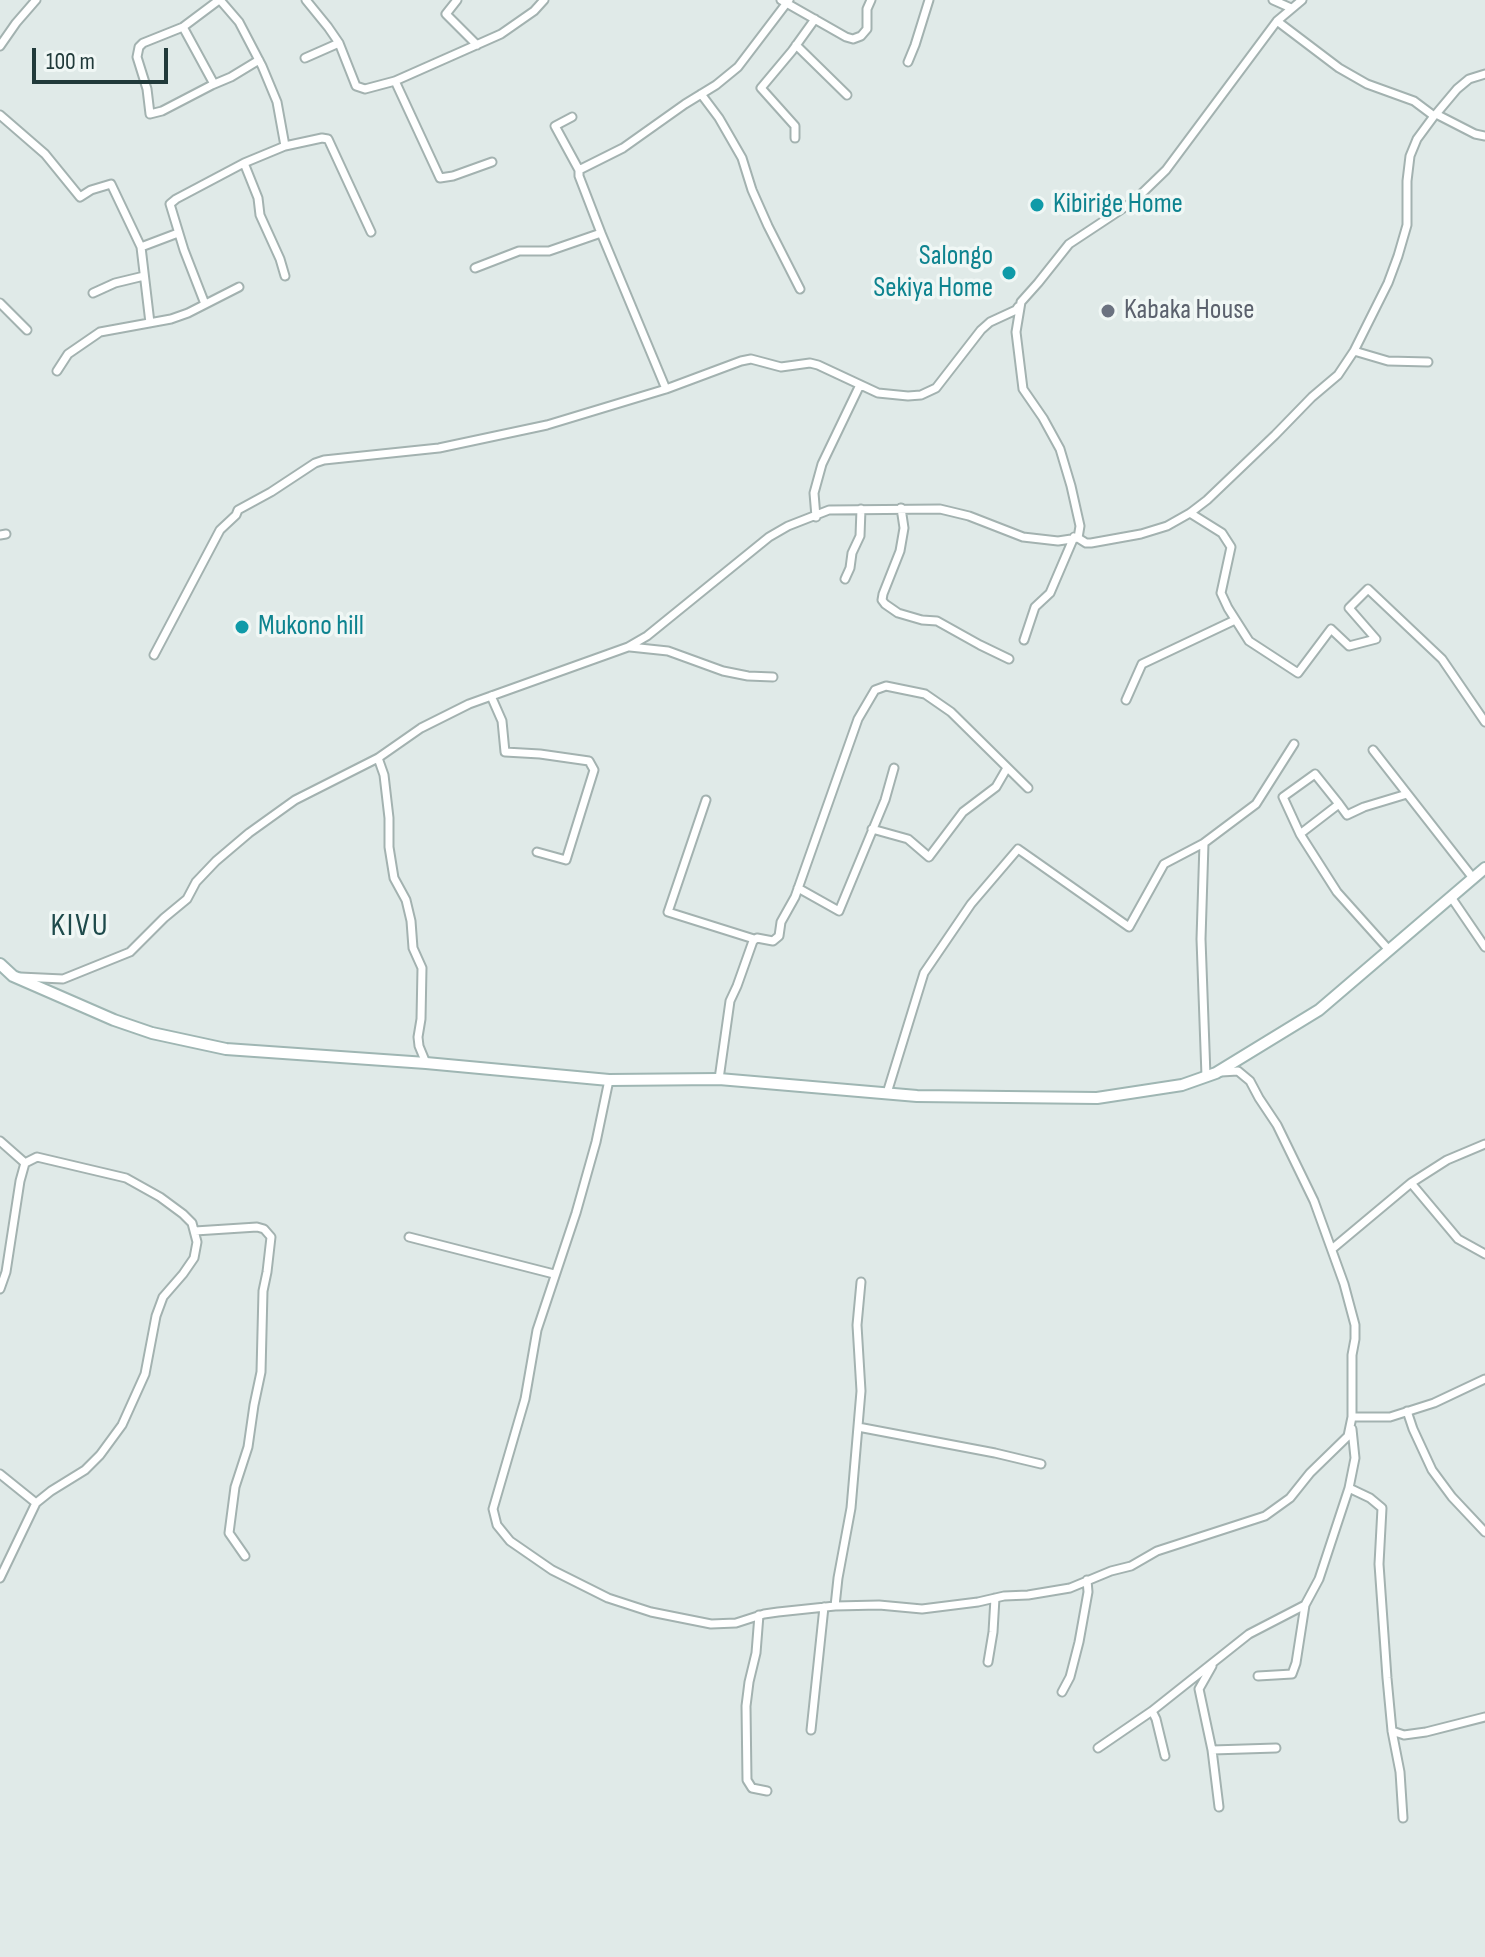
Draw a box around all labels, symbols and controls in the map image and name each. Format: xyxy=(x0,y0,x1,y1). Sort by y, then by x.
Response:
scale bar xyxy=(36,32,172,82)
text: 100 m xyxy=(46,47,95,76)
place label: Kibirige Home xyxy=(1053,188,1183,222)
marker: Kibirige Home xyxy=(1028,196,1046,214)
place label: Salongo Sekiya Home xyxy=(873,240,993,306)
marker: Salongo Sekiya Home xyxy=(1000,264,1018,282)
place label: Kabaka House xyxy=(1124,294,1254,328)
marker: Kabaka House xyxy=(1099,302,1117,320)
place label: Mukono hill xyxy=(258,610,364,644)
marker: Mukono hill xyxy=(233,618,251,636)
district label: KIVU xyxy=(50,908,110,946)

